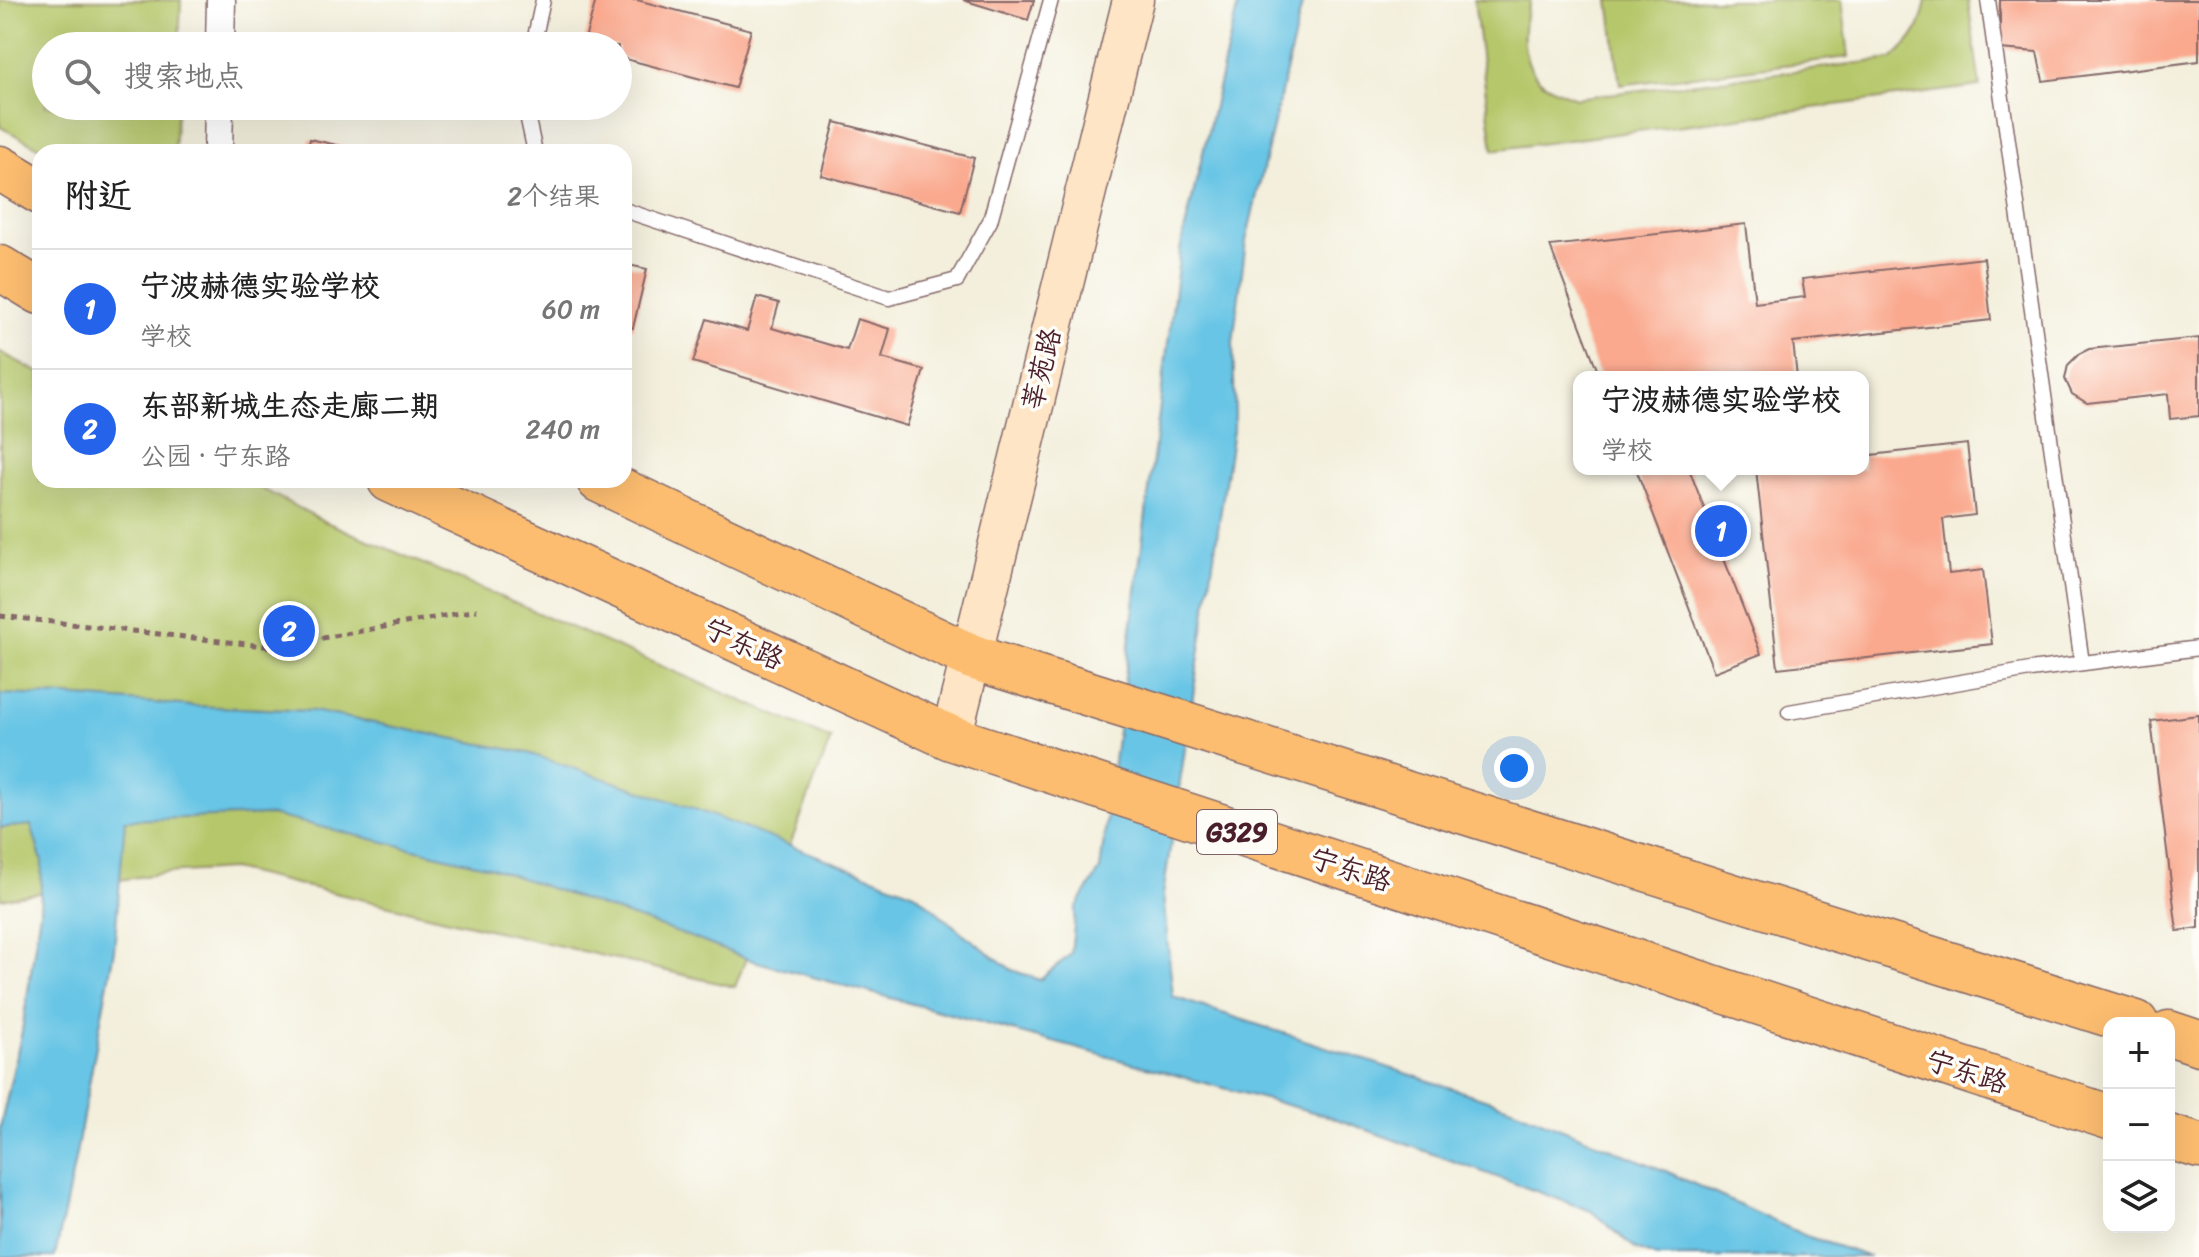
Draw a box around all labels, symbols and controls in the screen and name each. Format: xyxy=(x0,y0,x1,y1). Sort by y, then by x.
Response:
search box xyxy=(32,32,632,120)
text: 搜索地点 xyxy=(124,49,244,103)
icon: search xyxy=(60,54,104,98)
text: 附近 xyxy=(64,166,132,226)
text: 2个结果 xyxy=(507,173,600,219)
text: 宁波赫德实验学校 xyxy=(140,259,380,313)
text: 1 xyxy=(84,286,96,332)
text: 60 m xyxy=(542,286,600,332)
text: 学校 xyxy=(140,313,192,359)
street label: 莘苑路 xyxy=(1008,322,1075,416)
popup xyxy=(1573,371,1869,475)
text: 宁波赫德实验学校 xyxy=(1601,373,1841,427)
text: 东部新城生态走廊二期 xyxy=(140,379,440,433)
text: 2 xyxy=(82,406,98,452)
text: 240 m xyxy=(526,406,600,452)
text: 学校 xyxy=(1601,427,1653,473)
text: 公园 · 宁东路 xyxy=(140,433,291,479)
pin: 1 xyxy=(1695,501,1747,561)
pin: 2 xyxy=(263,601,315,661)
street label: 宁东路 xyxy=(695,603,792,683)
your location xyxy=(1494,748,1534,788)
road number: G329 xyxy=(1197,810,1277,854)
street label: 宁东路 xyxy=(1303,833,1398,906)
map controls xyxy=(2103,1017,2175,1233)
button: + xyxy=(2103,1017,2175,1089)
street label: 宁东路 xyxy=(1919,1035,2014,1108)
button: − xyxy=(2103,1089,2175,1161)
button: layers xyxy=(2103,1161,2175,1233)

